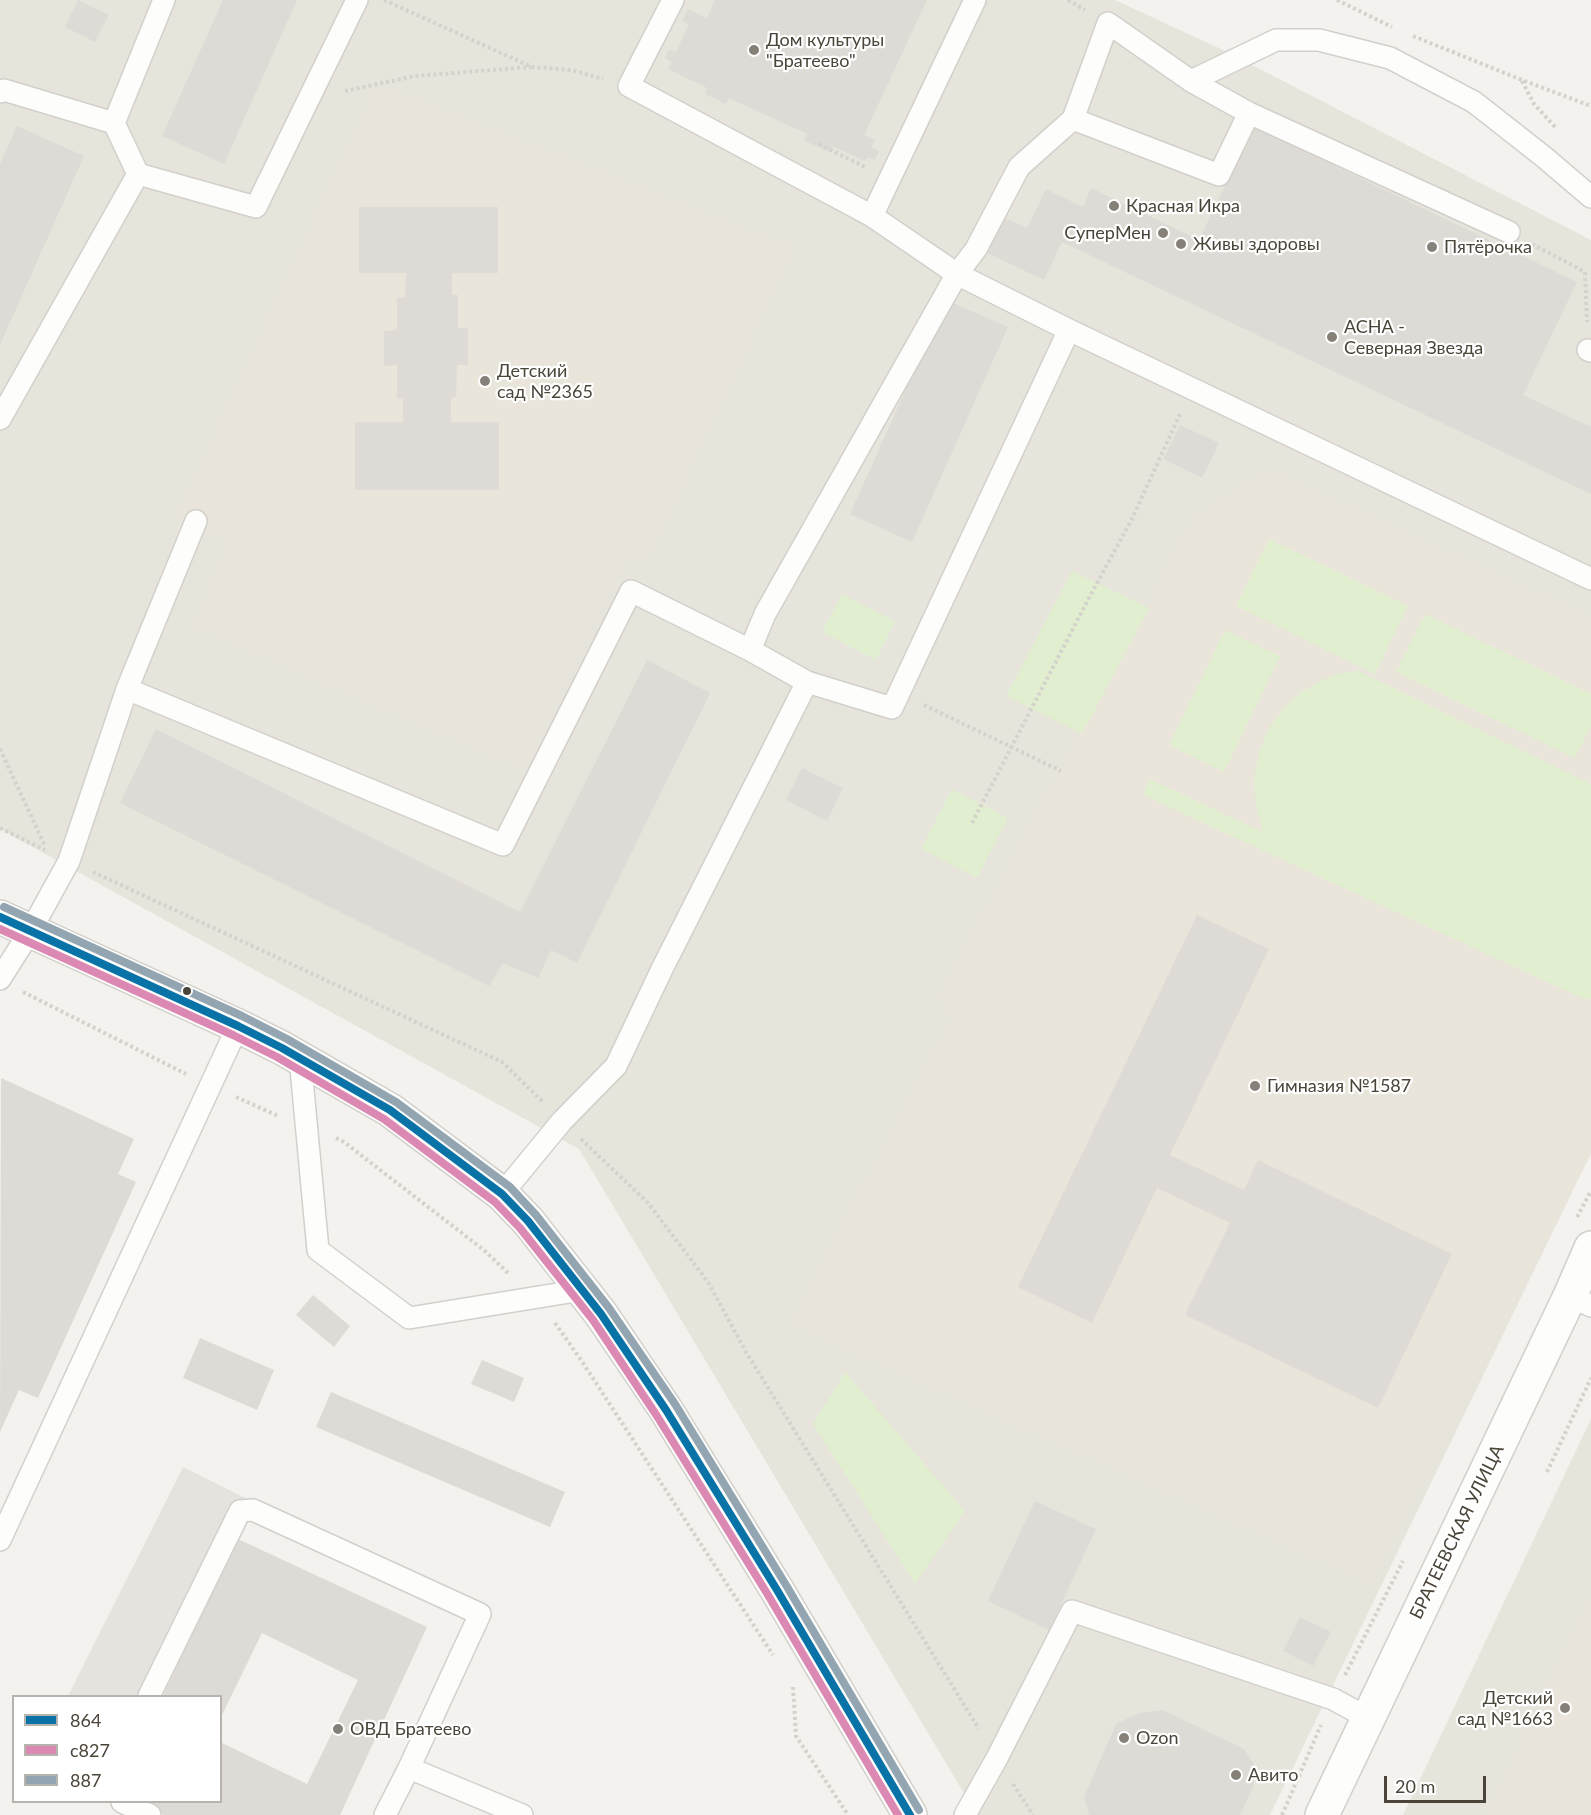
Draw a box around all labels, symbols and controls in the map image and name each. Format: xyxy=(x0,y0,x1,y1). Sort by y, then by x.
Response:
place label: Дом культуры "Братеево" xyxy=(766,29,884,72)
marker: Дом культуры "Братеево" xyxy=(747,43,761,57)
place label: Красная Икра xyxy=(1126,195,1240,217)
marker: Красная Икра xyxy=(1107,199,1121,213)
place label: СуперМен xyxy=(1064,222,1151,244)
marker: СуперМен xyxy=(1156,226,1170,240)
place label: Живы здоровы xyxy=(1193,233,1320,255)
place label: Пятёрочка xyxy=(1444,236,1532,258)
marker: Живы здоровы xyxy=(1174,237,1188,251)
marker: Пятёрочка xyxy=(1425,240,1439,254)
place label: АСНА - Северная Звезда xyxy=(1344,316,1483,358)
marker: АСНА - Северная Звезда xyxy=(1325,330,1339,344)
place label: Детский сад №2365 xyxy=(497,360,593,403)
marker: Детский сад №2365 xyxy=(478,374,492,388)
unlabelled marker xyxy=(181,985,193,997)
place label: Гимназия №1587 xyxy=(1267,1075,1411,1097)
marker: Гимназия №1587 xyxy=(1248,1079,1262,1093)
street label: БРАТЕЕВСКАЯ УЛИЦА xyxy=(1405,1441,1509,1623)
place label: Детский сад №1663 xyxy=(1457,1687,1553,1730)
legend xyxy=(12,1695,222,1803)
marker: Детский сад №1663 xyxy=(1558,1701,1572,1715)
text: 864 xyxy=(70,1709,101,1731)
place label: ОВД Братеево xyxy=(350,1718,471,1740)
marker: ОВД Братеево xyxy=(331,1722,345,1736)
place label: Ozon xyxy=(1136,1727,1178,1749)
marker: Ozon xyxy=(1117,1731,1131,1745)
text: с827 xyxy=(70,1739,110,1761)
place label: Авито xyxy=(1248,1764,1298,1786)
scale bar xyxy=(1387,1764,1489,1802)
marker: Авито xyxy=(1229,1768,1243,1782)
text: 887 xyxy=(70,1769,101,1791)
text: 20 m xyxy=(1395,1775,1435,1797)

